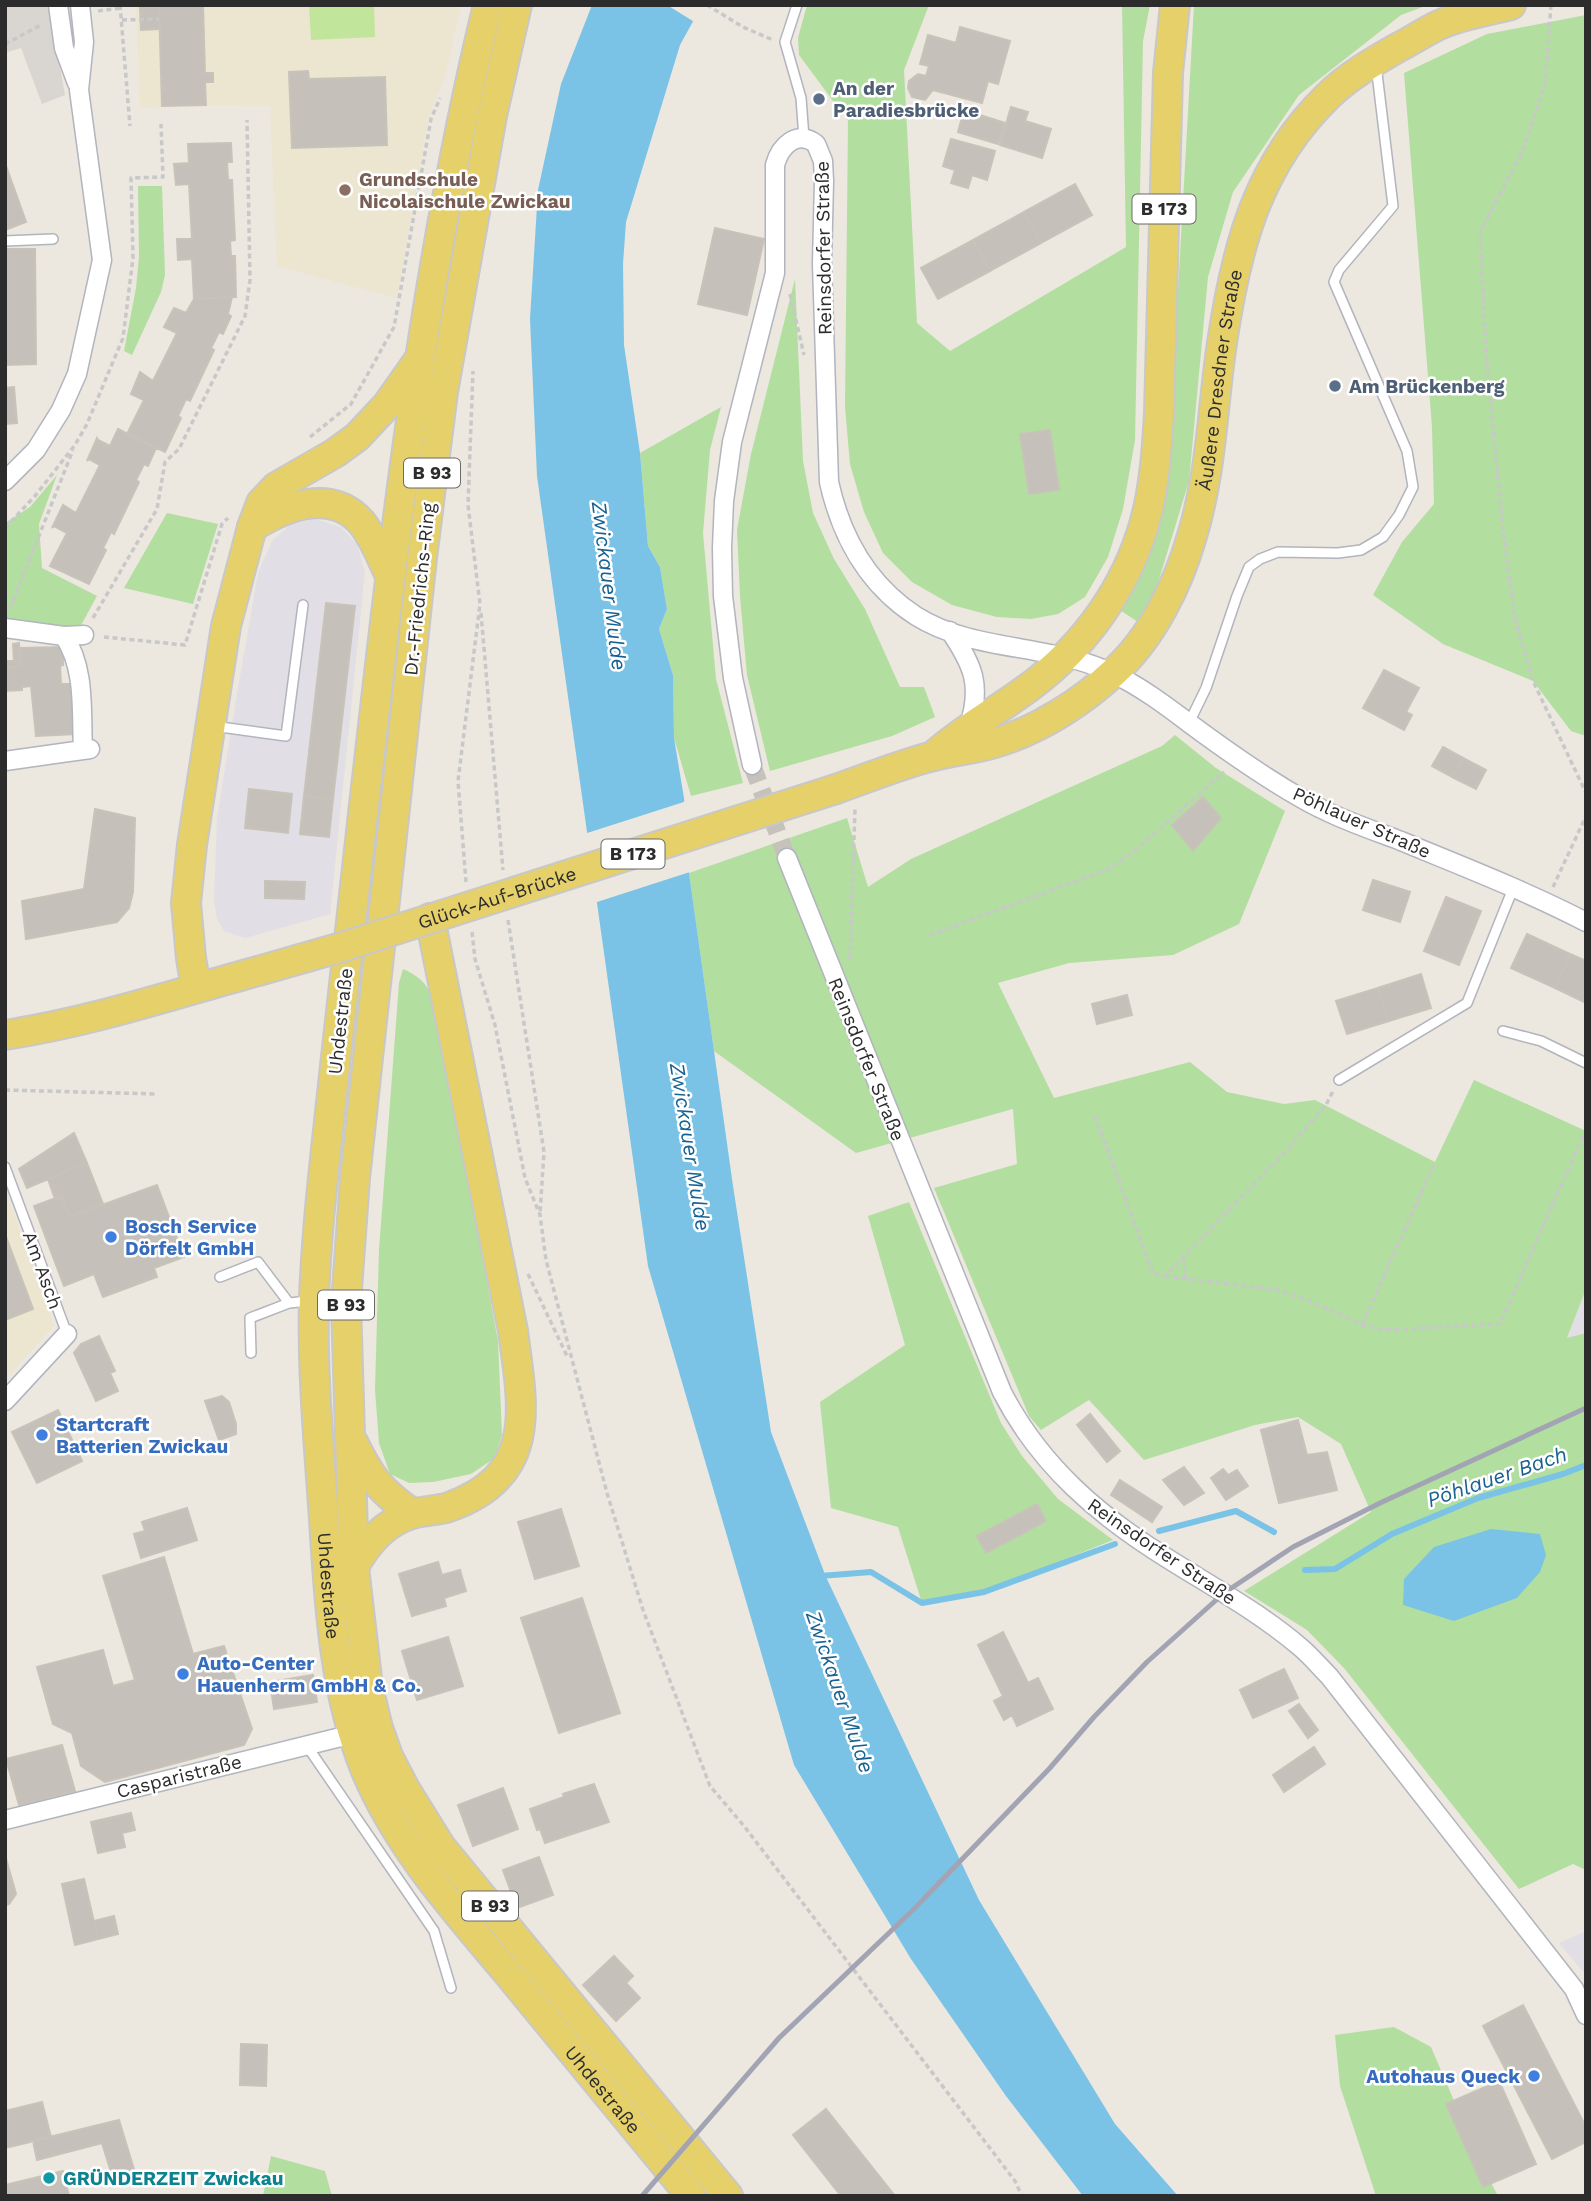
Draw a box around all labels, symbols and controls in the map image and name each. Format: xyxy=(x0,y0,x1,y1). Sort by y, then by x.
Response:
place label: An der Paradiesbrücke xyxy=(833,77,979,122)
marker: An der Paradiesbrücke xyxy=(811,91,827,107)
street label: Reinsdorfer Straße xyxy=(810,161,837,335)
place label: Grundschule Nicolaischule Zwickau xyxy=(359,168,570,213)
marker: Grundschule Nicolaischule Zwickau xyxy=(337,182,353,198)
road number: B 173 xyxy=(1132,194,1196,224)
street label: Äußere Dresdner Straße xyxy=(1192,267,1247,492)
place label: Am Brückenberg xyxy=(1349,375,1505,398)
marker: Am Brückenberg xyxy=(1327,378,1343,394)
road number: B 93 xyxy=(404,458,460,488)
water label: Zwickauer Mulde xyxy=(587,499,632,672)
street label: Dr.-Friedrichs-Ring xyxy=(399,501,440,677)
street label: Pöhlauer Straße xyxy=(1289,782,1434,863)
road number: B 173 xyxy=(602,840,664,868)
street label: Glück-Auf-Brücke xyxy=(415,862,579,934)
street label: Uhdestraße xyxy=(323,967,358,1075)
street label: Reinsdorfer Straße xyxy=(823,974,910,1144)
water label: Zwickauer Mulde xyxy=(665,1060,716,1233)
place label: Bosch Service Dörfelt GmbH xyxy=(125,1215,257,1260)
street label: Am Asch xyxy=(18,1228,67,1312)
marker: Bosch Service Dörfelt GmbH xyxy=(103,1229,119,1245)
road number: B 93 xyxy=(318,1290,374,1320)
place label: Startcraft Batterien Zwickau xyxy=(56,1413,228,1458)
marker: Startcraft Batterien Zwickau xyxy=(34,1427,50,1443)
water label: Pöhlauer Bach xyxy=(1424,1441,1570,1512)
street label: Reinsdorfer Straße xyxy=(1083,1493,1240,1610)
street label: Uhdestraße xyxy=(313,1532,345,1640)
water label: Zwickauer Mulde xyxy=(801,1607,880,1776)
place label: Auto-Center Hauenherm GmbH & Co. xyxy=(197,1652,421,1697)
marker: Auto-Center Hauenherm GmbH & Co. xyxy=(175,1666,191,1682)
street label: Casparistraße xyxy=(114,1750,244,1803)
road number: B 93 xyxy=(462,1892,518,1920)
street label: Uhdestraße xyxy=(560,2041,646,2138)
place label: Autohaus Queck xyxy=(1366,2065,1520,2088)
marker: Autohaus Queck xyxy=(1526,2068,1542,2084)
place label: GRÜNDERZEIT Zwickau xyxy=(63,2167,284,2190)
marker: GRÜNDERZEIT Zwickau xyxy=(41,2170,57,2186)

